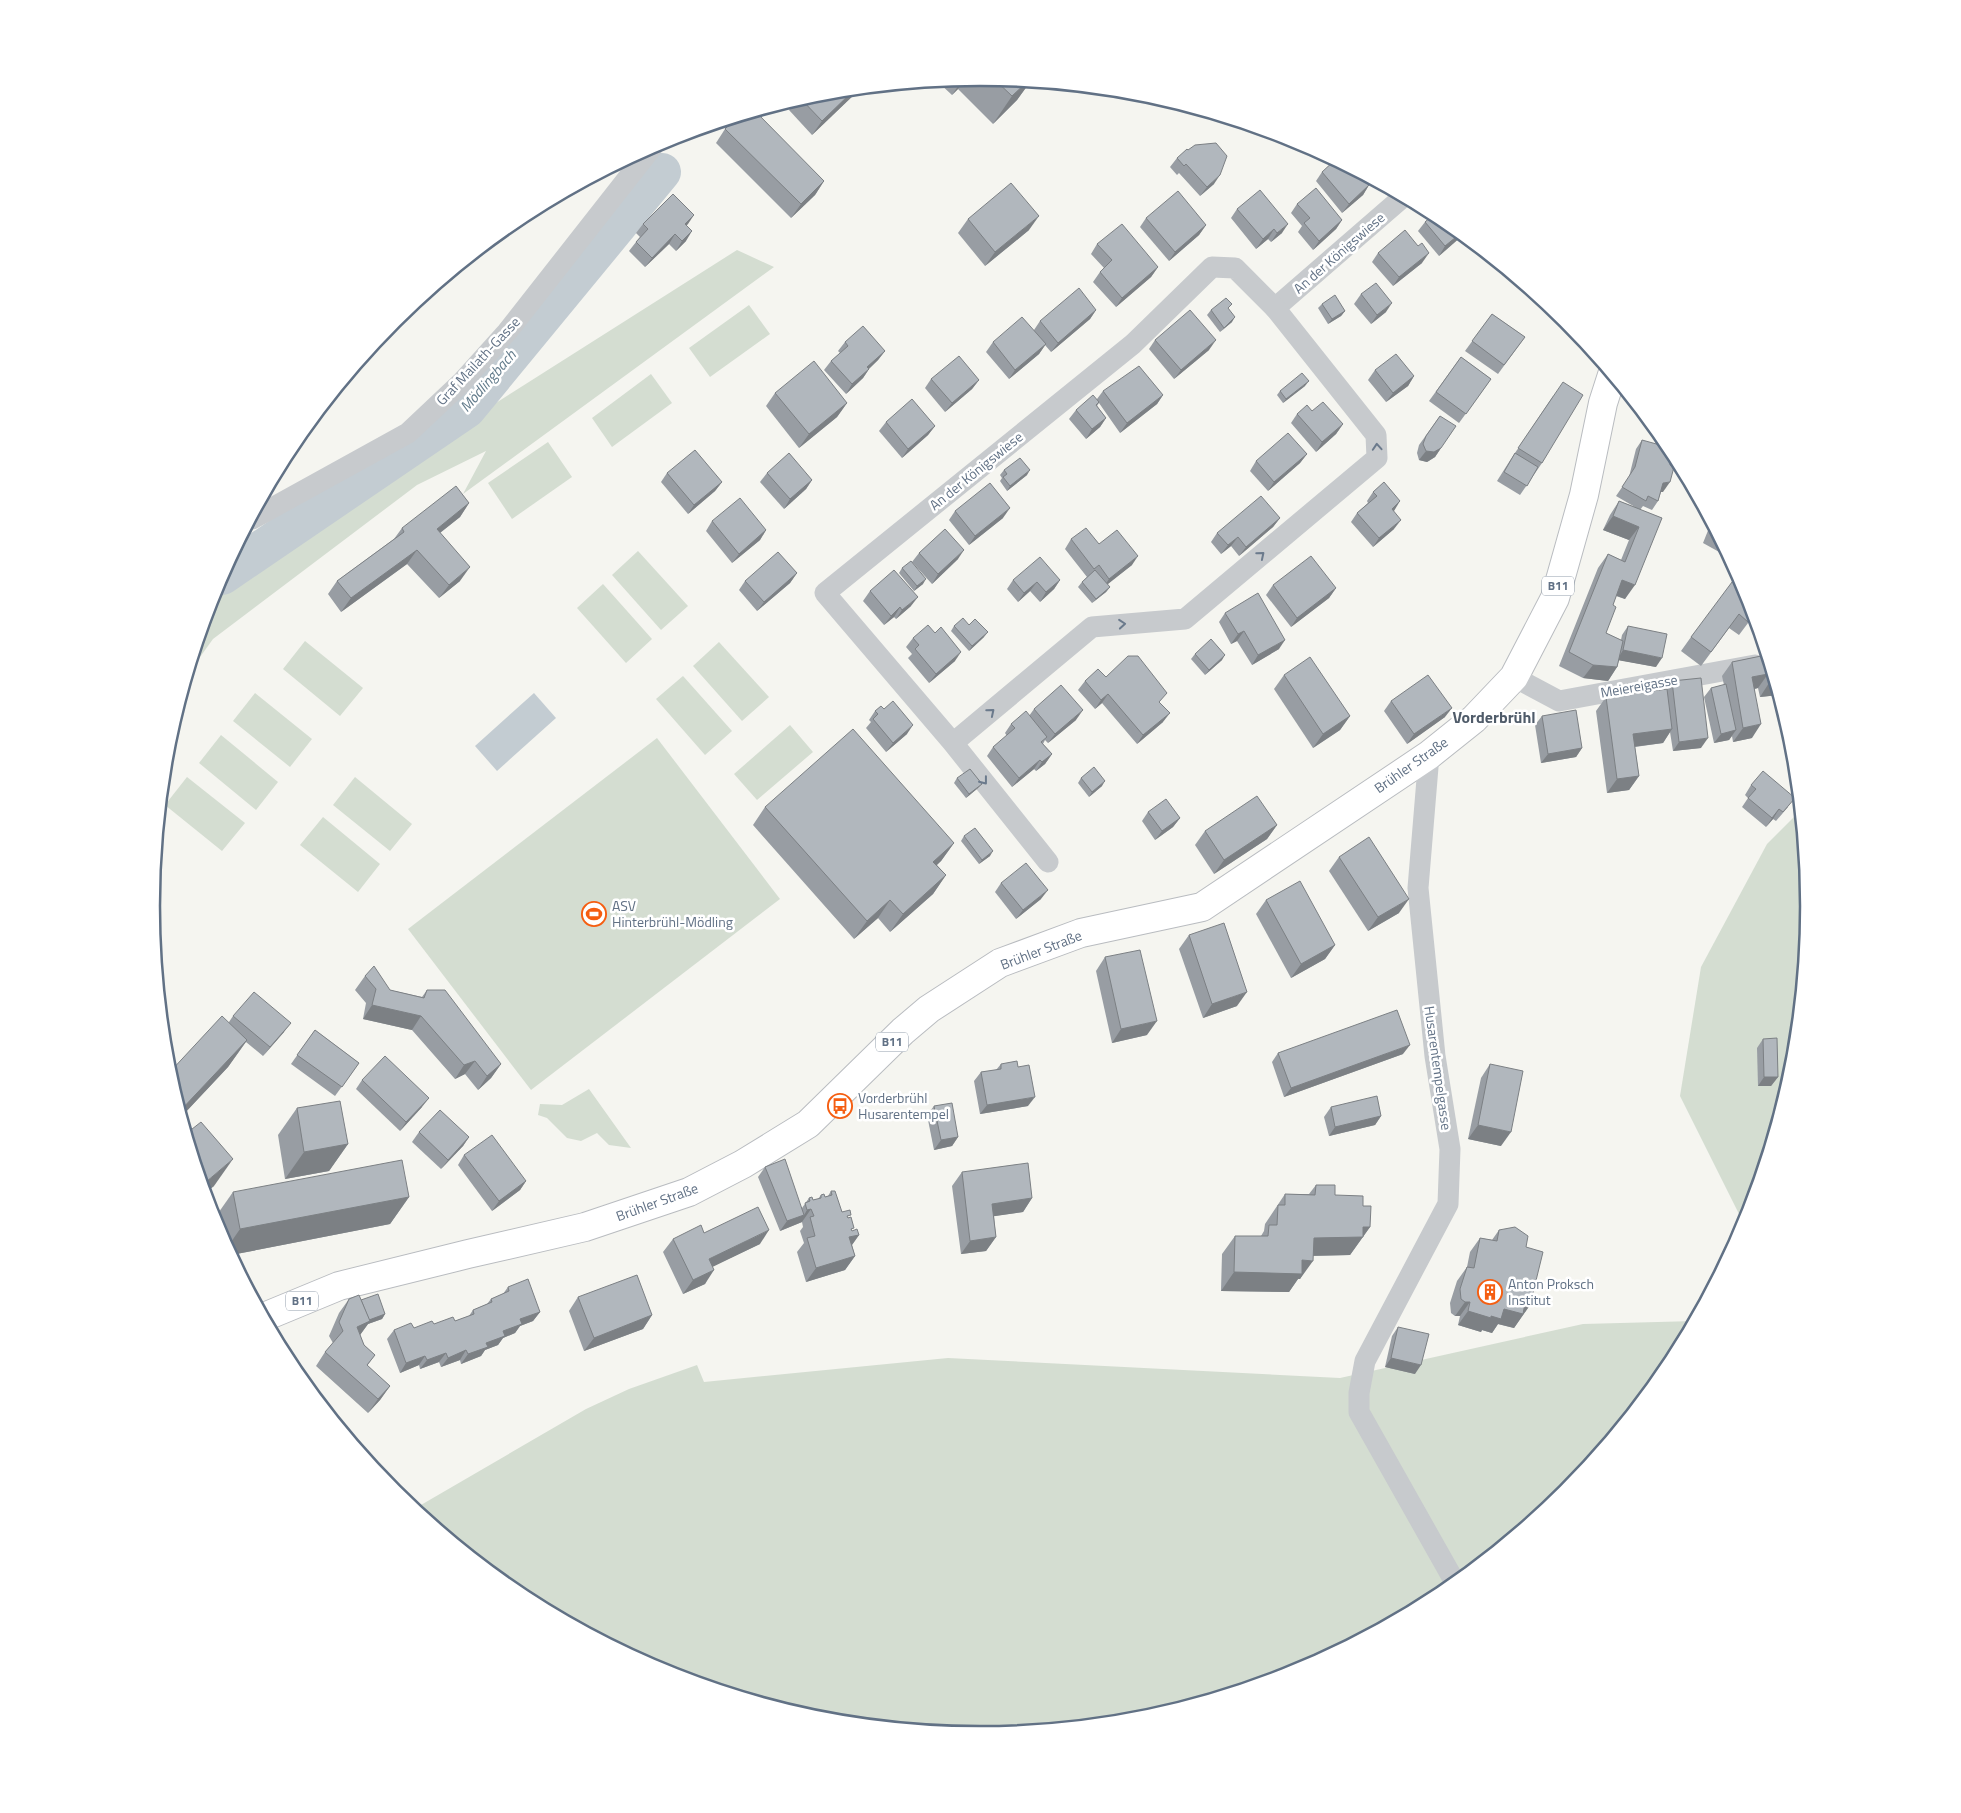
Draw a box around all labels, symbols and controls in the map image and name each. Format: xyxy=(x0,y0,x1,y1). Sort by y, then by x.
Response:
street label: An der Königswiese xyxy=(1288,207,1389,298)
street label: Graf Mailath-Gasse xyxy=(431,312,524,410)
water label: Mödlingbach xyxy=(454,344,522,417)
street label: An der Königswiese xyxy=(924,426,1027,515)
one-way arrow xyxy=(1371,443,1382,451)
one-way arrow xyxy=(1256,552,1265,561)
road number: B11 xyxy=(1542,576,1574,596)
one-way arrow xyxy=(1119,619,1127,630)
street label: Meiereigasse xyxy=(1599,668,1679,703)
district label: Vorderbrühl xyxy=(1452,705,1536,729)
one-way arrow xyxy=(985,709,994,718)
street label: Brühler Straße xyxy=(1369,731,1452,798)
one-way arrow xyxy=(978,776,987,785)
place label: ASV Hinterbrühl-Mödling xyxy=(612,895,733,932)
sports icon: ASV Hinterbrühl-Mödling xyxy=(581,901,607,927)
street label: Brühler Straße xyxy=(997,924,1085,975)
street label: Husarentempelgasse xyxy=(1419,1004,1458,1131)
road number: B11 xyxy=(876,1032,908,1052)
place label: Vorderbrühl Husarentempel xyxy=(858,1087,949,1124)
bus stop icon: Vorderbrühl Husarentempel xyxy=(827,1093,853,1119)
street label: Brühler Straße xyxy=(613,1177,701,1226)
place label: Anton Proksch Institut xyxy=(1508,1273,1594,1310)
building icon: Anton Proksch Institut xyxy=(1477,1279,1503,1305)
road number: B11 xyxy=(286,1292,318,1310)

